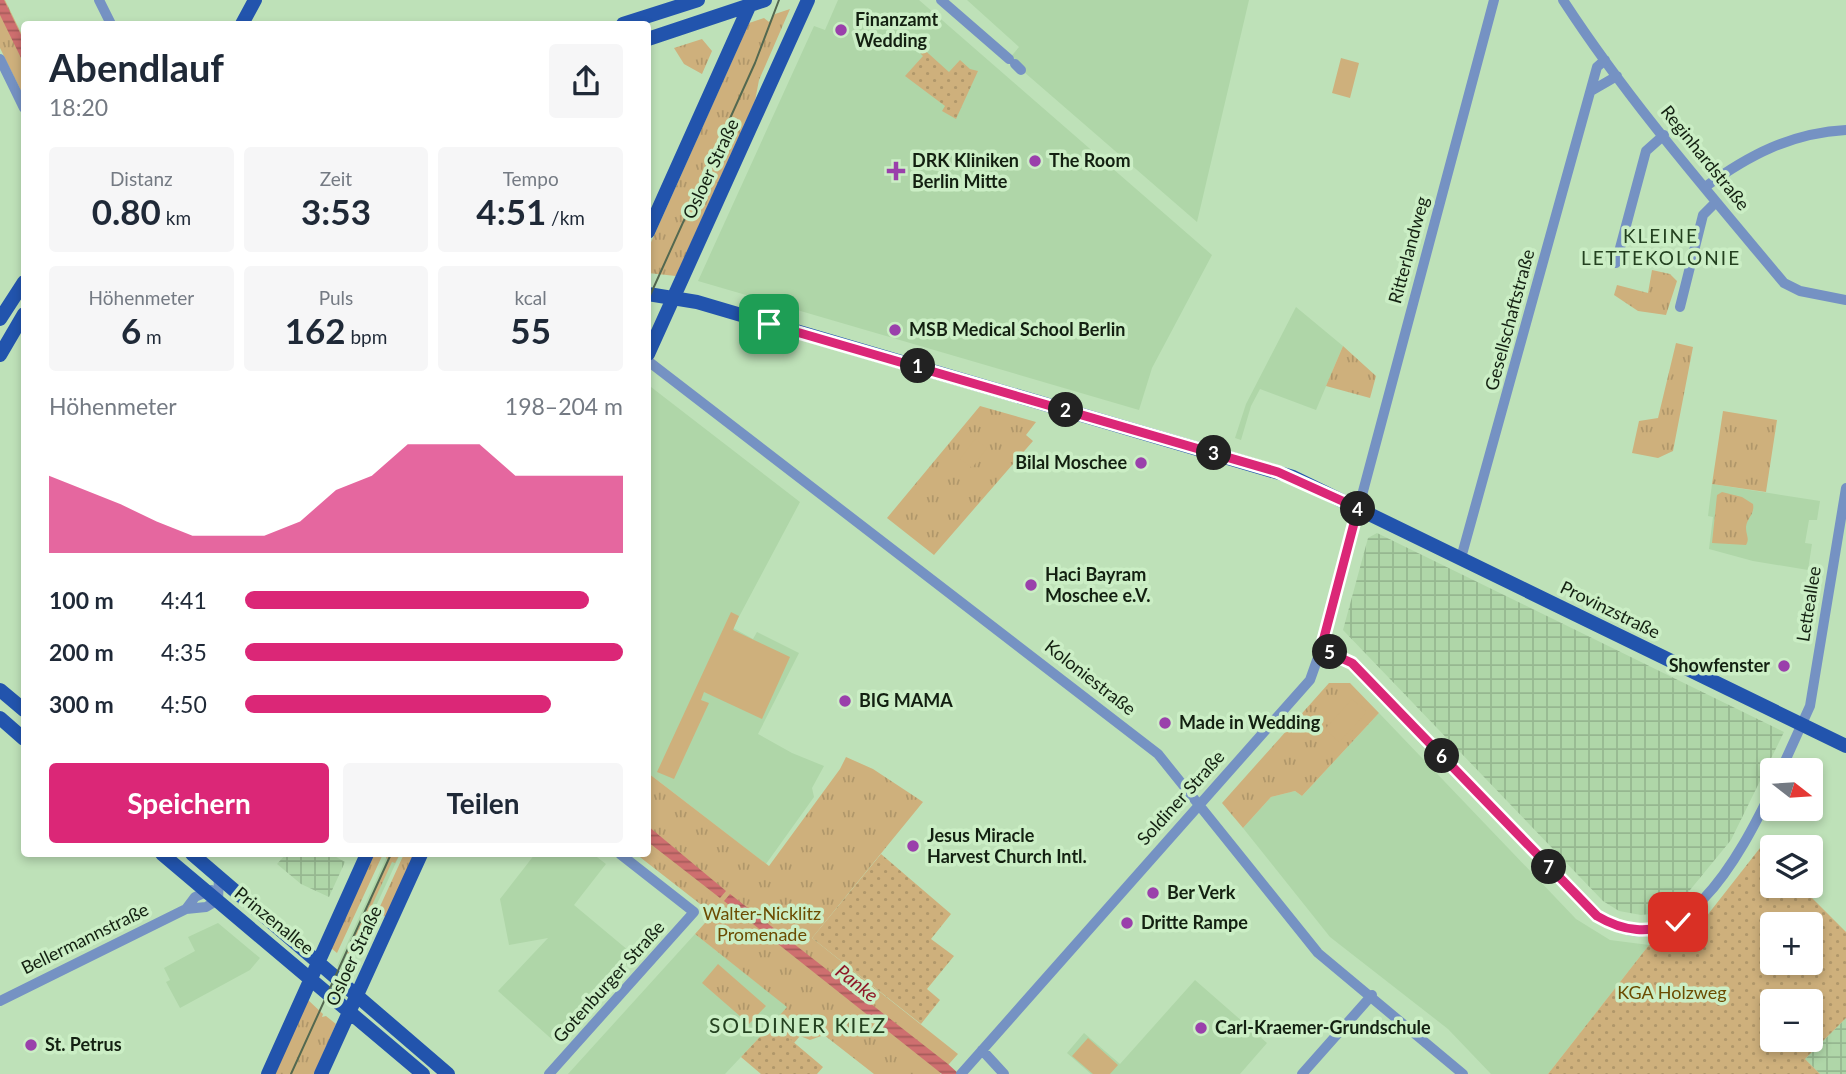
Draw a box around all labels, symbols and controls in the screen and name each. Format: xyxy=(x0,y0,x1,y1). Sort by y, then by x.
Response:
place label: Finanzamt Wedding xyxy=(855,8,939,51)
marker: Finanzamt Wedding xyxy=(833,22,849,38)
text: Abendlauf xyxy=(49,44,224,90)
button: share xyxy=(549,44,623,118)
text: 18:20 xyxy=(49,93,108,121)
street label: Reginhardstraße xyxy=(1657,100,1755,214)
street label: Osloer Straße xyxy=(677,115,743,222)
place label: DRK Kliniken Berlin Mitte xyxy=(912,149,1019,192)
place label: The Room xyxy=(1049,149,1131,171)
marker: The Room xyxy=(1027,153,1043,169)
marker: DRK Kliniken Berlin Mitte xyxy=(886,161,906,181)
text: Distanz xyxy=(110,167,173,190)
text: Zeit xyxy=(320,167,352,190)
text: Tempo xyxy=(503,167,559,190)
text: 0.80 xyxy=(92,190,161,232)
text: 3:53 xyxy=(301,190,371,232)
text: 4:51 xyxy=(476,190,546,232)
street label: Ritterlandweg xyxy=(1383,194,1433,306)
text: km xyxy=(161,206,191,229)
text: /km xyxy=(546,206,585,229)
district label: KLEINE LETTEKOLONIE xyxy=(1581,224,1741,269)
street label: Gesellschaftstraße xyxy=(1480,247,1538,393)
text: Höhenmeter xyxy=(89,286,194,309)
text: Puls xyxy=(319,286,353,309)
text: kcal xyxy=(515,286,547,309)
pin xyxy=(739,294,799,354)
icon: arrive xyxy=(750,305,788,343)
text: 6 xyxy=(121,309,141,351)
text: 162 xyxy=(285,309,346,351)
text: 55 xyxy=(510,309,551,351)
place label: MSB Medical School Berlin xyxy=(909,318,1125,340)
marker: MSB Medical School Berlin xyxy=(887,322,903,338)
text: m xyxy=(141,325,162,348)
text: bpm xyxy=(346,325,387,348)
pin: 1 xyxy=(900,348,936,384)
text: 1 xyxy=(912,354,923,377)
text: Höhenmeter xyxy=(49,392,177,420)
text: 198–204 m xyxy=(505,392,623,420)
pin: 2 xyxy=(1048,392,1084,428)
text: 2 xyxy=(1060,398,1071,421)
pin: 3 xyxy=(1196,435,1232,470)
text: 3 xyxy=(1208,441,1219,464)
place label: Bilal Moschee xyxy=(1015,451,1127,473)
marker: Bilal Moschee xyxy=(1133,455,1149,471)
pin: 4 xyxy=(1340,491,1376,526)
text: 4 xyxy=(1352,497,1363,520)
place label: Haci Bayram Moschee e.V. xyxy=(1045,563,1151,606)
street label: Letteallee xyxy=(1791,564,1825,643)
street label: Provinzstraße xyxy=(1557,576,1664,643)
marker: Haci Bayram Moschee e.V. xyxy=(1023,577,1039,593)
text: 100 m xyxy=(49,586,114,614)
text: 4:41 xyxy=(161,586,207,614)
pin: 5 xyxy=(1312,634,1348,670)
street label: Koloniestraße xyxy=(1041,635,1140,720)
text: 200 m xyxy=(49,638,114,666)
text: 4:35 xyxy=(161,638,207,666)
text: 5 xyxy=(1324,640,1335,663)
place label: Showfenster xyxy=(1669,654,1770,676)
marker: Showfenster xyxy=(1776,658,1792,674)
place label: BIG MAMA xyxy=(859,689,953,711)
text: 300 m xyxy=(49,690,114,718)
text: 4:50 xyxy=(161,690,207,718)
marker: BIG MAMA xyxy=(837,693,853,709)
place label: Made in Wedding xyxy=(1179,711,1321,733)
marker: Made in Wedding xyxy=(1157,715,1173,731)
pin: 6 xyxy=(1424,738,1460,774)
text: 6 xyxy=(1436,744,1447,767)
street label: Soldiner Straße xyxy=(1132,745,1229,849)
north arrow xyxy=(1760,758,1824,821)
map controls xyxy=(1760,758,1823,1052)
button: Speichern xyxy=(49,763,329,843)
button: Teilen xyxy=(343,763,623,843)
place label: Jesus Miracle Harvest Church Intl. xyxy=(927,824,1087,867)
button: layers xyxy=(1760,835,1823,898)
marker: Jesus Miracle Harvest Church Intl. xyxy=(905,838,921,854)
pin: 7 xyxy=(1532,850,1566,884)
text: 7 xyxy=(1543,855,1554,878)
place label: Ber Verk xyxy=(1167,881,1236,903)
street label: Prinzenallee xyxy=(231,882,319,959)
marker: Ber Verk xyxy=(1145,885,1161,901)
pin xyxy=(1648,892,1708,952)
street label: Bellermannstraße xyxy=(17,898,152,978)
street label: Osloer Straße xyxy=(320,902,386,1009)
park label: Walter-Nicklitz Promenade xyxy=(703,902,821,945)
icon: check xyxy=(1659,903,1697,941)
place label: Dritte Rampe xyxy=(1141,911,1248,933)
button: + xyxy=(1760,912,1823,975)
marker: Dritte Rampe xyxy=(1119,915,1135,931)
street label: Gotenburger Straße xyxy=(548,916,669,1047)
water label: Panke xyxy=(832,959,883,1006)
park label: KGA Holzweg xyxy=(1617,981,1727,1003)
button: − xyxy=(1760,989,1823,1052)
district label: SOLDINER KIEZ xyxy=(709,1012,887,1037)
place label: Carl-Kraemer-Grundschule xyxy=(1215,1016,1431,1038)
marker: Carl-Kraemer-Grundschule xyxy=(1193,1020,1209,1036)
place label: St. Petrus xyxy=(45,1033,122,1055)
marker: St. Petrus xyxy=(23,1037,39,1053)

